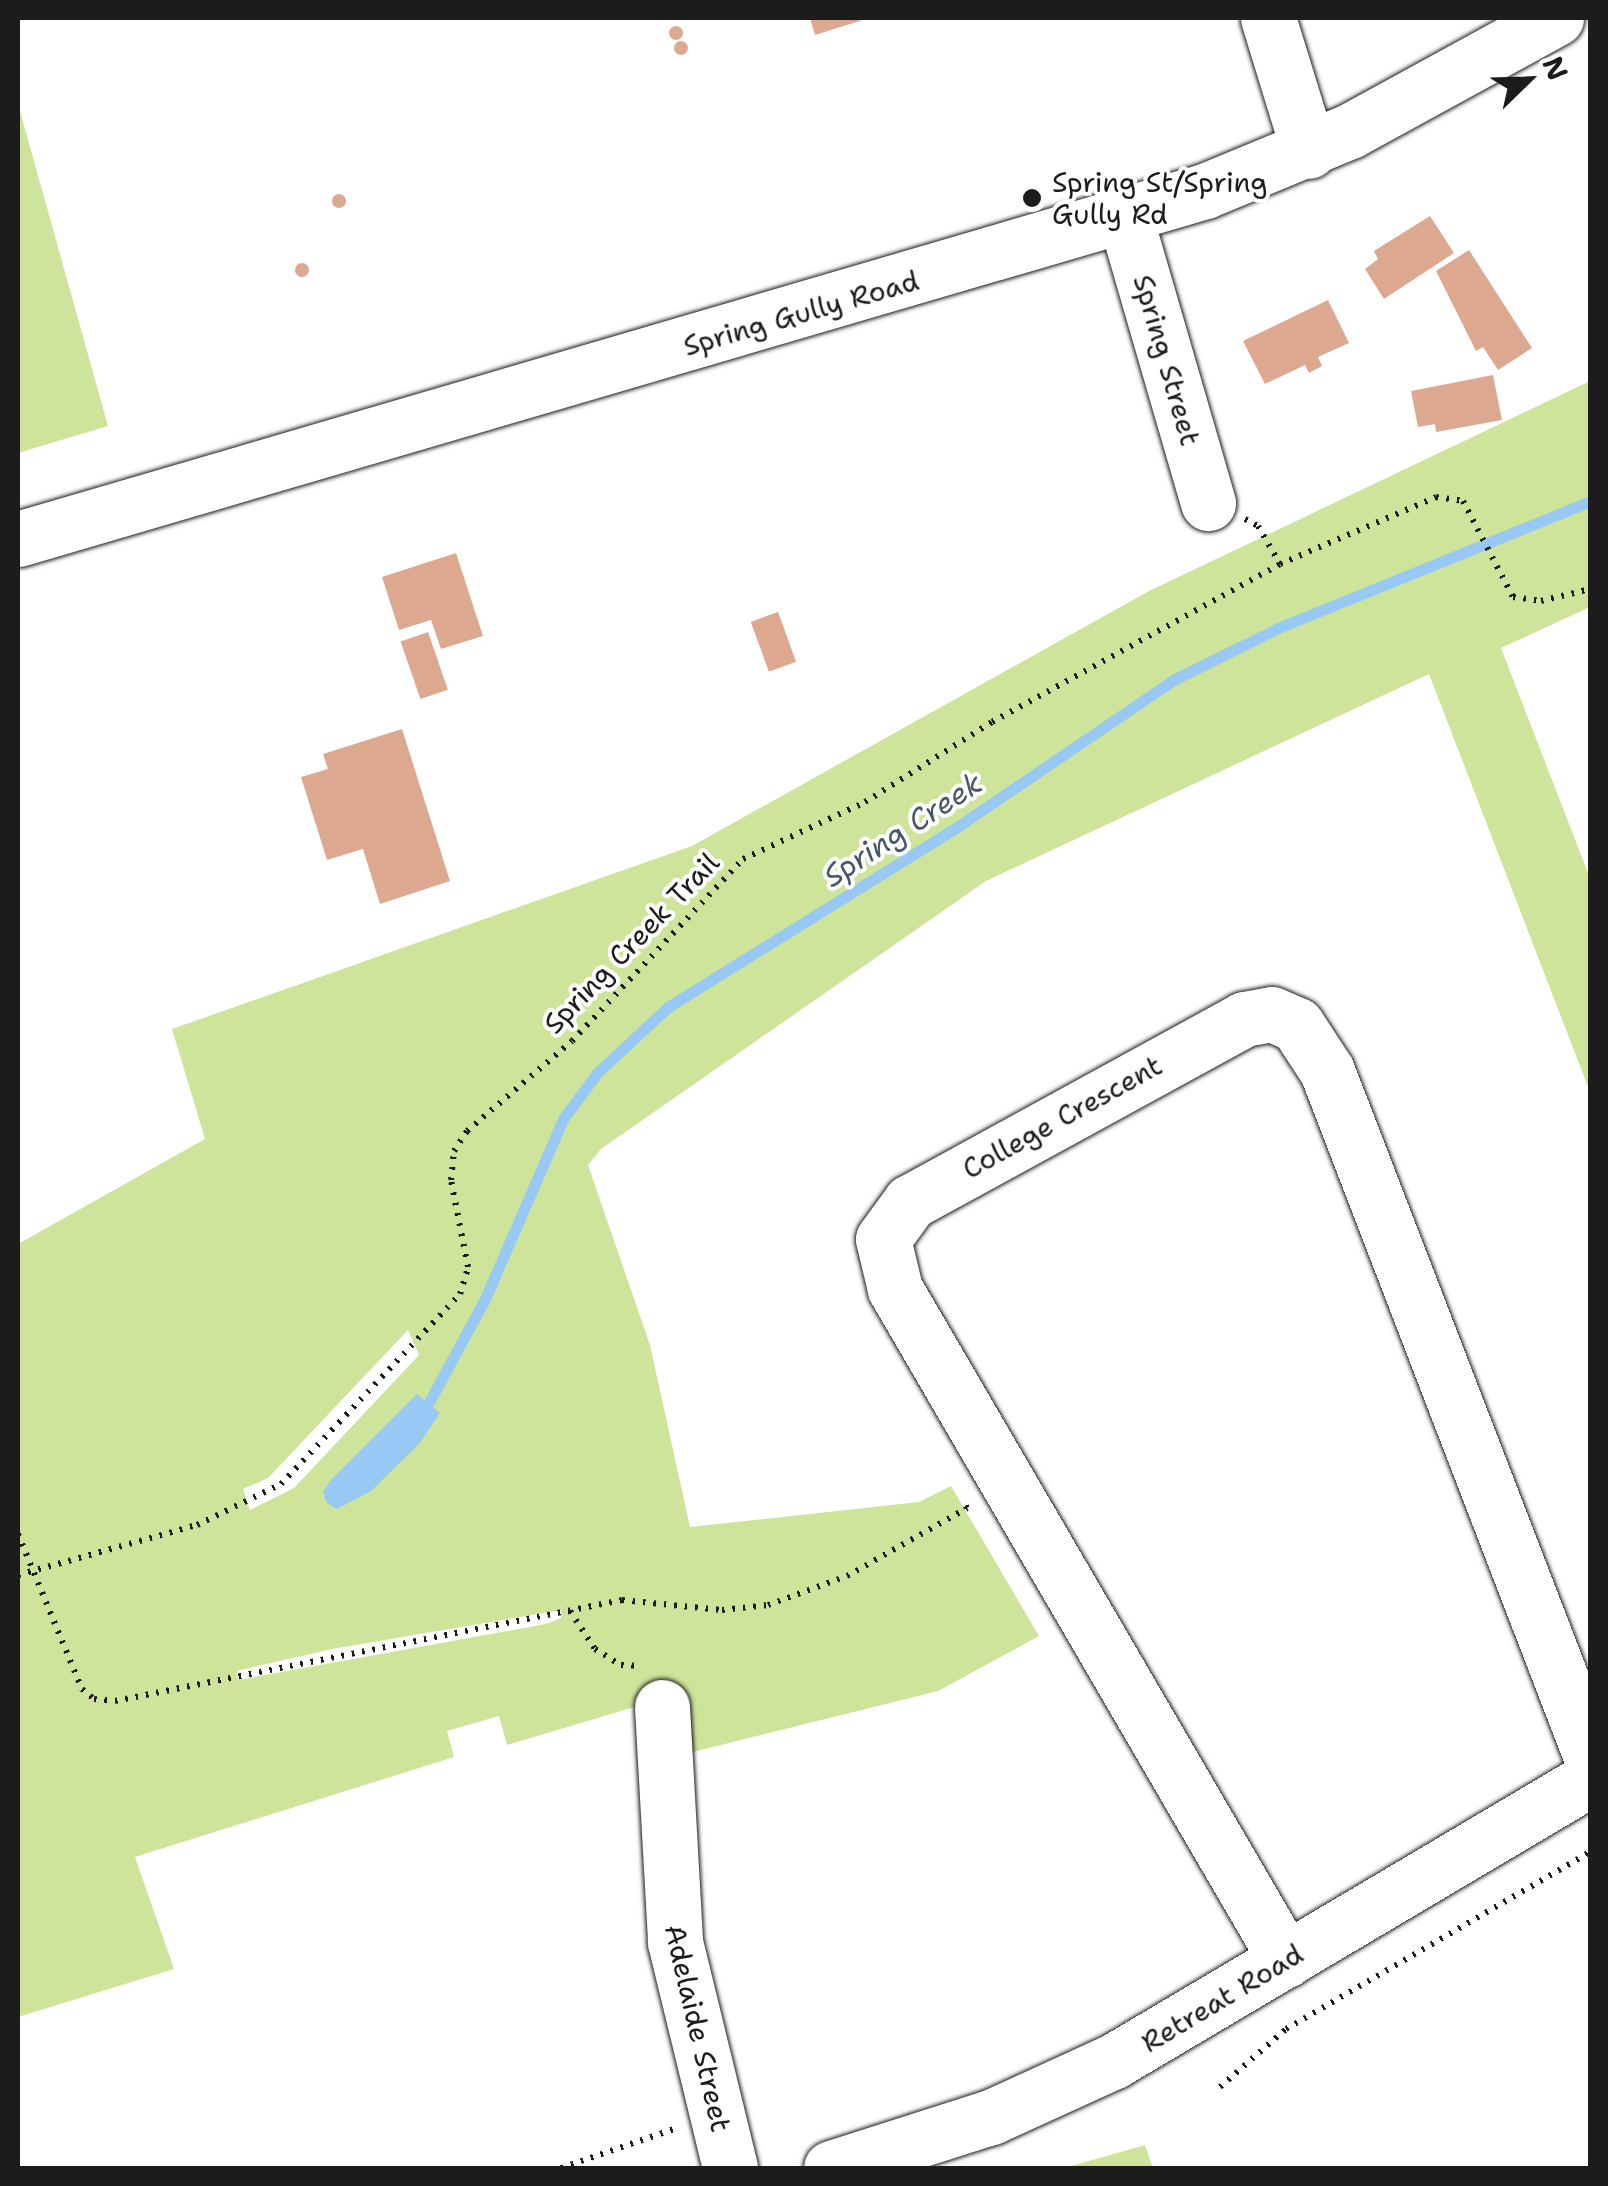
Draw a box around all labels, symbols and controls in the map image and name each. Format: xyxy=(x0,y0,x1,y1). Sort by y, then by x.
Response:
north arrow xyxy=(1478,30,1578,130)
text: N xyxy=(1534,51,1577,86)
place label: Spring St/Spring Gully Rd xyxy=(1052,165,1268,231)
marker: Spring St/Spring Gully Rd xyxy=(1021,187,1043,209)
street label: Spring Gully Road xyxy=(679,263,923,363)
street label: Spring Street xyxy=(1127,271,1207,449)
water label: Spring Creek xyxy=(817,765,989,895)
street label: Spring Creek Trail xyxy=(536,846,726,1040)
street label: College Crescent xyxy=(956,1048,1168,1186)
street label: Adelaide Street xyxy=(658,1921,738,2135)
street label: Retreat Road xyxy=(1135,1937,1309,2059)

